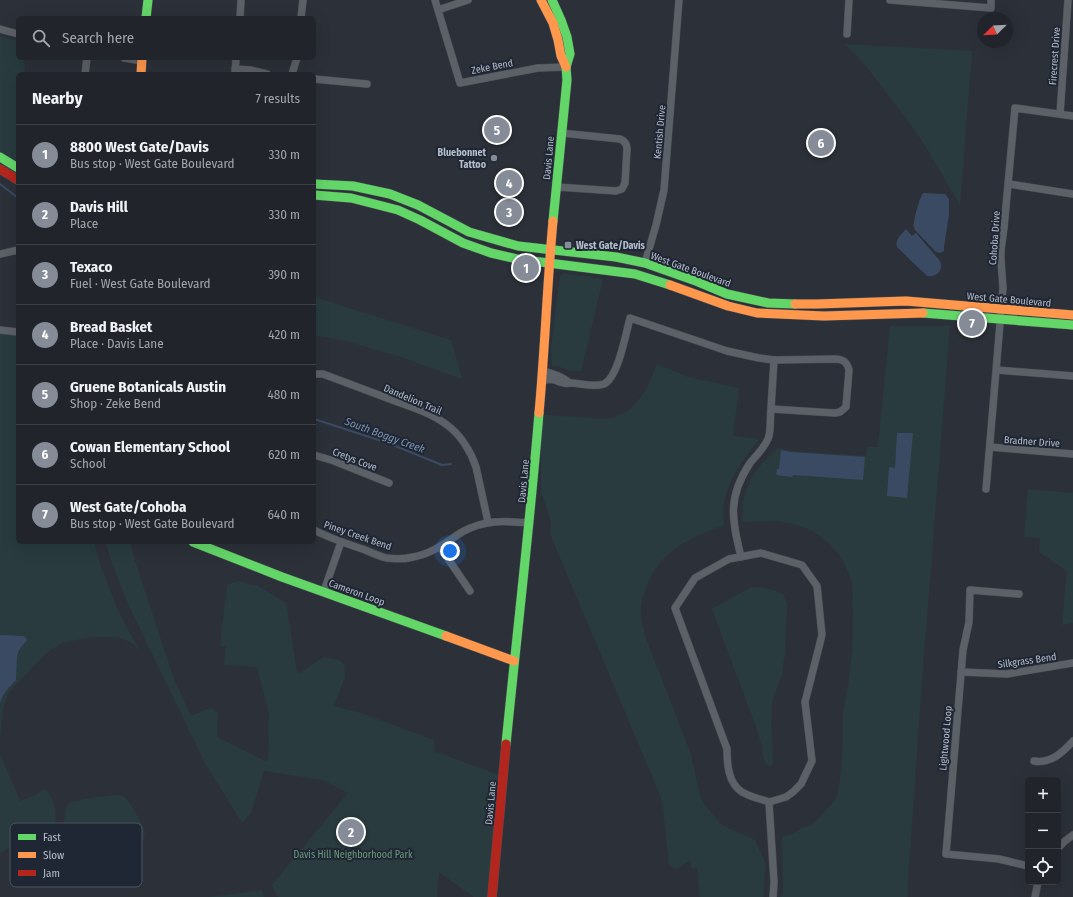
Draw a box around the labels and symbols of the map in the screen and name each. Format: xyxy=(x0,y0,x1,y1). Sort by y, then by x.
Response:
north arrow xyxy=(977,12,1013,48)
street label: Firecrest Drive xyxy=(1047,27,1063,86)
street label: Zeke Bend xyxy=(470,57,514,77)
street label: Kentish Drive xyxy=(652,105,668,160)
pin: 5 xyxy=(484,115,510,145)
pin: 6 xyxy=(808,128,834,158)
street label: Davis Lane xyxy=(541,136,557,180)
place label: Bluebonnet Tattoo xyxy=(438,147,487,171)
marker: Bluebonnet Tattoo xyxy=(489,153,499,163)
pin: 4 xyxy=(496,168,522,198)
pin: 3 xyxy=(496,197,522,227)
street label: Cohoba Drive xyxy=(987,211,1003,266)
marker: West Gate/Davis xyxy=(563,240,573,250)
place label: West Gate/Davis xyxy=(576,240,646,252)
street label: West Gate Boulevard xyxy=(649,250,732,290)
pin: 1 xyxy=(513,253,539,283)
street label: West Gate Boulevard xyxy=(966,290,1052,310)
pin: 7 xyxy=(959,308,985,338)
street label: Dandelion Trail xyxy=(382,382,444,418)
water label: South Boggy Creek xyxy=(342,415,427,456)
street label: Bradner Drive xyxy=(1004,434,1060,450)
street label: Cretys Cove xyxy=(331,446,379,474)
street label: Davis Lane xyxy=(516,459,532,503)
street label: Piney Creek Bend xyxy=(322,519,393,553)
your location xyxy=(440,541,460,561)
street label: Cameron Loop xyxy=(327,577,386,609)
street label: Silkgrass Bend xyxy=(997,651,1057,671)
street label: Lightwood Loop xyxy=(937,705,955,771)
street label: Davis Lane xyxy=(483,781,499,825)
pin: 2 xyxy=(338,817,364,847)
legend xyxy=(10,823,142,887)
text: Fast xyxy=(43,831,61,844)
text: Slow xyxy=(43,849,64,862)
park label: Davis Hill Neighborhood Park xyxy=(293,849,413,861)
text: Jam xyxy=(43,867,60,880)

